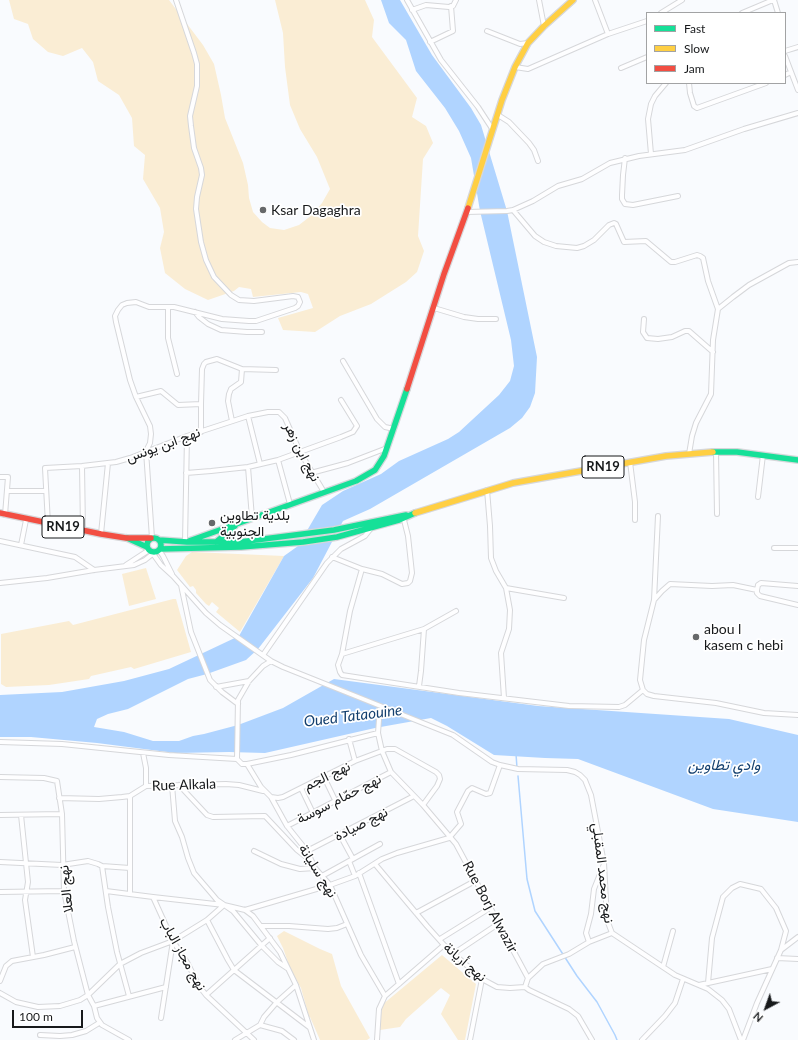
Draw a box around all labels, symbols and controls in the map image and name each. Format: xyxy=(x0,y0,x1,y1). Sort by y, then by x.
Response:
legend xyxy=(646,12,786,84)
text: Fast xyxy=(684,21,705,36)
text: Slow xyxy=(684,41,709,56)
text: Jam xyxy=(684,61,705,76)
place label: Ksar Dagaghra xyxy=(271,202,361,218)
marker: Ksar Dagaghra xyxy=(258,205,268,215)
street label: نهج ابن زهر xyxy=(280,420,324,484)
street label: نهج ابن يونس xyxy=(124,424,202,466)
road number: RN19 xyxy=(582,456,624,478)
place label: بلدية تطاوين الجنوبية xyxy=(220,507,290,540)
road number: RN19 xyxy=(42,516,84,538)
marker: بلدية تطاوين الجنوبية xyxy=(207,518,217,528)
place label: abou l kasem c hebi xyxy=(704,621,783,654)
marker: abou l kasem c hebi xyxy=(691,632,701,642)
water label: Oued Tataouine xyxy=(303,701,403,731)
water label: وادي تطاوين xyxy=(688,756,760,774)
street label: نهج الجم xyxy=(301,758,353,794)
street label: نهج حمّام سوسة xyxy=(294,770,384,828)
street label: Rue Alkala xyxy=(152,775,216,795)
street label: نهج صيادة xyxy=(331,803,391,845)
street label: نهج محمد المقبلي xyxy=(589,822,617,924)
street label: نهج سليانة xyxy=(295,841,341,901)
street label: Rue Borj Alwazir xyxy=(459,858,521,956)
street label: نهج العلا xyxy=(55,864,77,914)
street label: نهج مجاز الباب xyxy=(156,914,210,994)
street label: نهج أريانة xyxy=(440,939,490,985)
north arrow xyxy=(746,988,786,1028)
scale bar xyxy=(14,1002,85,1028)
text: 100 m xyxy=(19,1009,53,1024)
text: N xyxy=(750,1010,765,1025)

